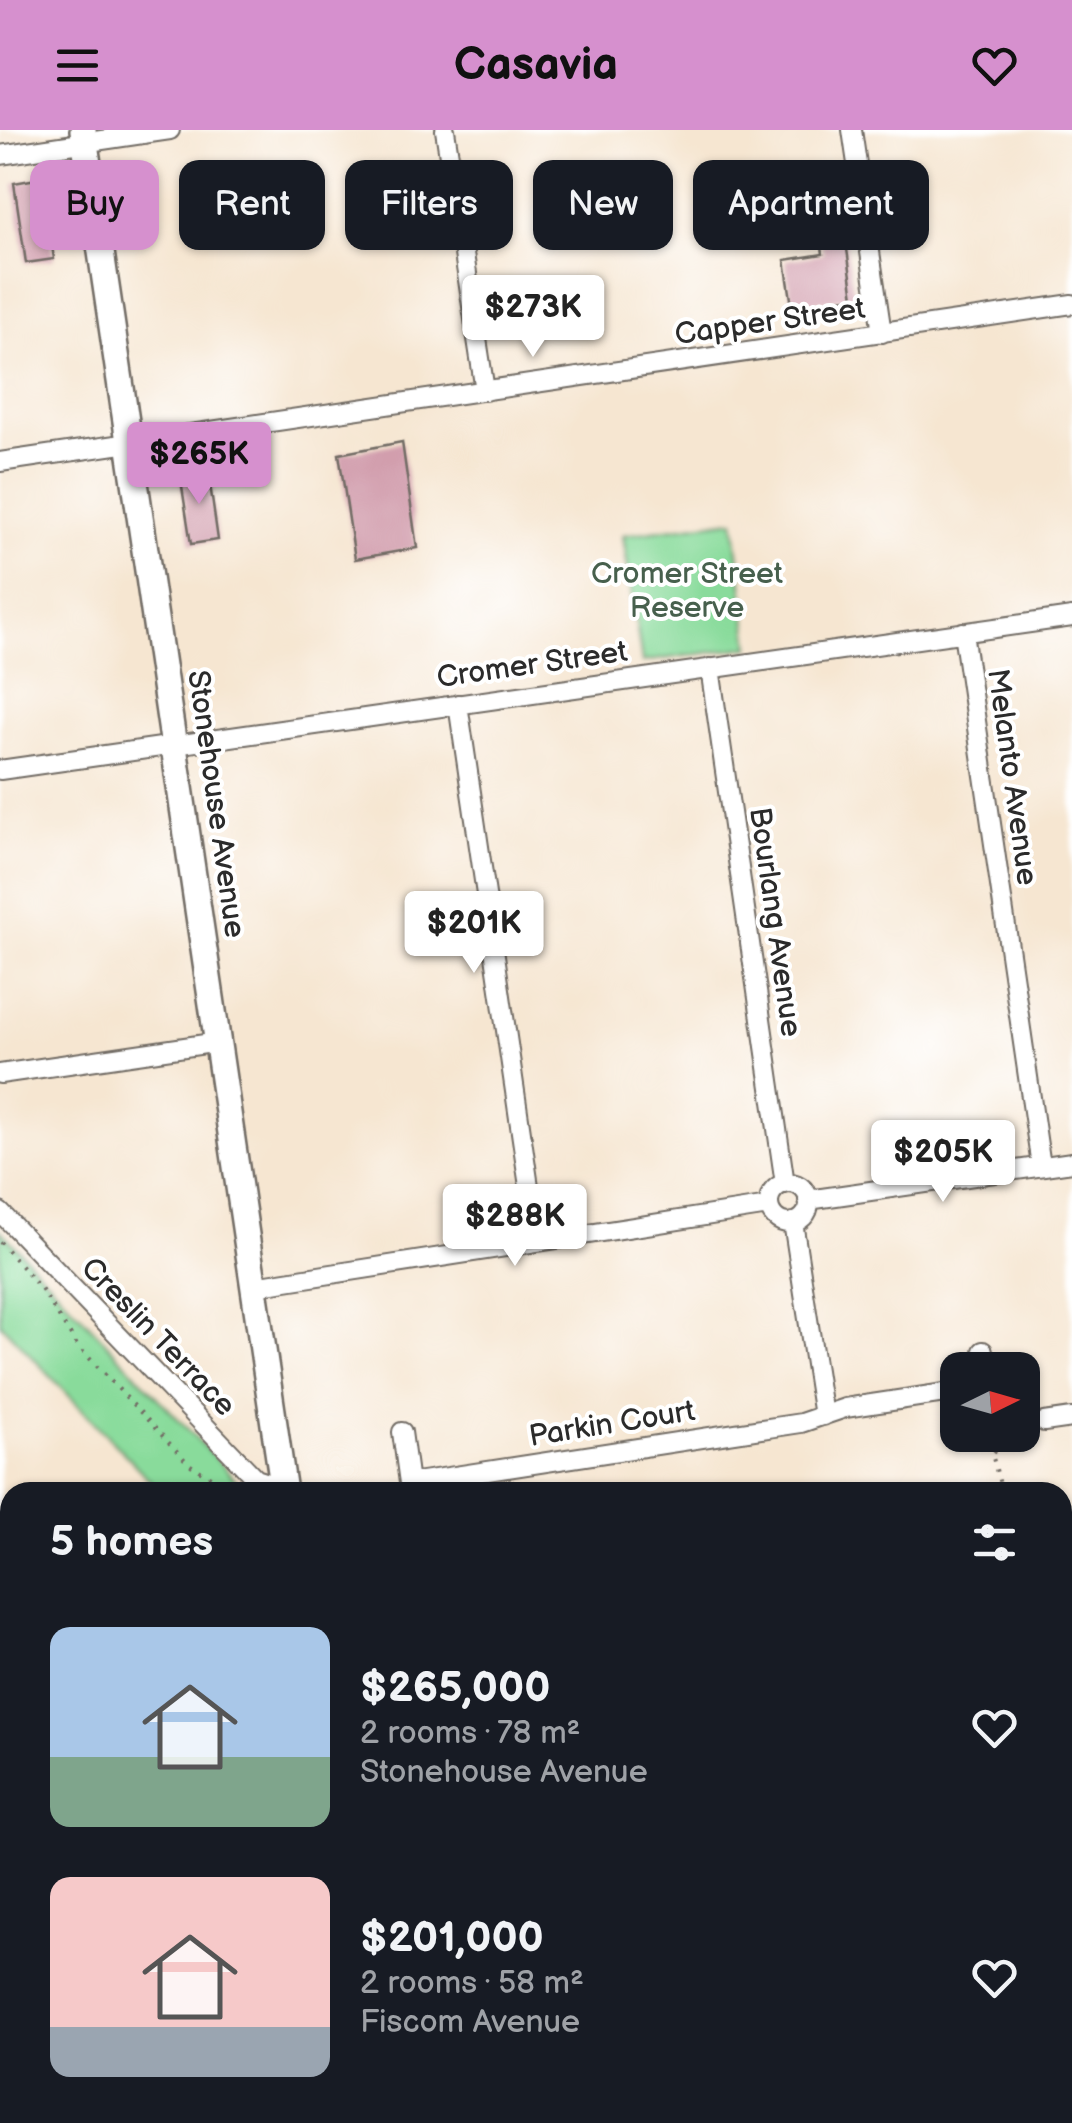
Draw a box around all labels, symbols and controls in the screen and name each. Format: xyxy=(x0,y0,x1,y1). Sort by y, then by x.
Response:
icon: menu xyxy=(50,38,105,93)
text: Casavia xyxy=(454,38,618,93)
icon: heart xyxy=(967,38,1022,93)
chip: Buy xyxy=(30,160,159,250)
chip: Rent xyxy=(179,160,325,250)
chip: Filters xyxy=(345,160,513,250)
chip: New xyxy=(533,160,673,250)
chip: Apartment xyxy=(693,160,929,250)
pin: $273K xyxy=(463,275,603,360)
text: $273K xyxy=(484,288,582,327)
street label: Capper Street xyxy=(673,291,867,353)
pin: $265K xyxy=(129,422,269,507)
text: $265K xyxy=(149,435,249,474)
park label: Cromer Street Reserve xyxy=(591,556,783,626)
street label: Cromer Street xyxy=(434,634,630,696)
street label: Melanto Avenue xyxy=(979,666,1045,888)
street label: Stonehouse Avenue xyxy=(179,668,253,940)
street label: Bourlang Avenue xyxy=(741,805,809,1039)
pin: $201K xyxy=(404,891,544,976)
text: $201K xyxy=(427,904,521,943)
pin: $205K xyxy=(873,1120,1013,1205)
text: $205K xyxy=(893,1133,993,1172)
pin: $288K xyxy=(445,1184,585,1269)
text: $288K xyxy=(465,1197,565,1236)
street label: Creslin Terrace xyxy=(73,1250,243,1424)
north arrow xyxy=(940,1352,1040,1452)
map controls xyxy=(940,1352,1040,1452)
street label: Parkin Court xyxy=(527,1393,697,1455)
icon: filters xyxy=(967,1515,1022,1570)
text: 5 homes xyxy=(50,1517,213,1568)
text: $265,000 xyxy=(360,1663,550,1714)
icon: home xyxy=(130,1667,250,1787)
icon: heart xyxy=(967,1700,1022,1755)
text: 2 rooms · 78 m² xyxy=(360,1714,580,1753)
text: Stonehouse Avenue xyxy=(360,1753,648,1792)
text: $201,000 xyxy=(360,1913,544,1964)
icon: home xyxy=(130,1917,250,2037)
icon: heart xyxy=(967,1950,1022,2005)
text: 2 rooms · 58 m² xyxy=(360,1964,584,2003)
text: Fiscom Avenue xyxy=(360,2003,580,2042)

